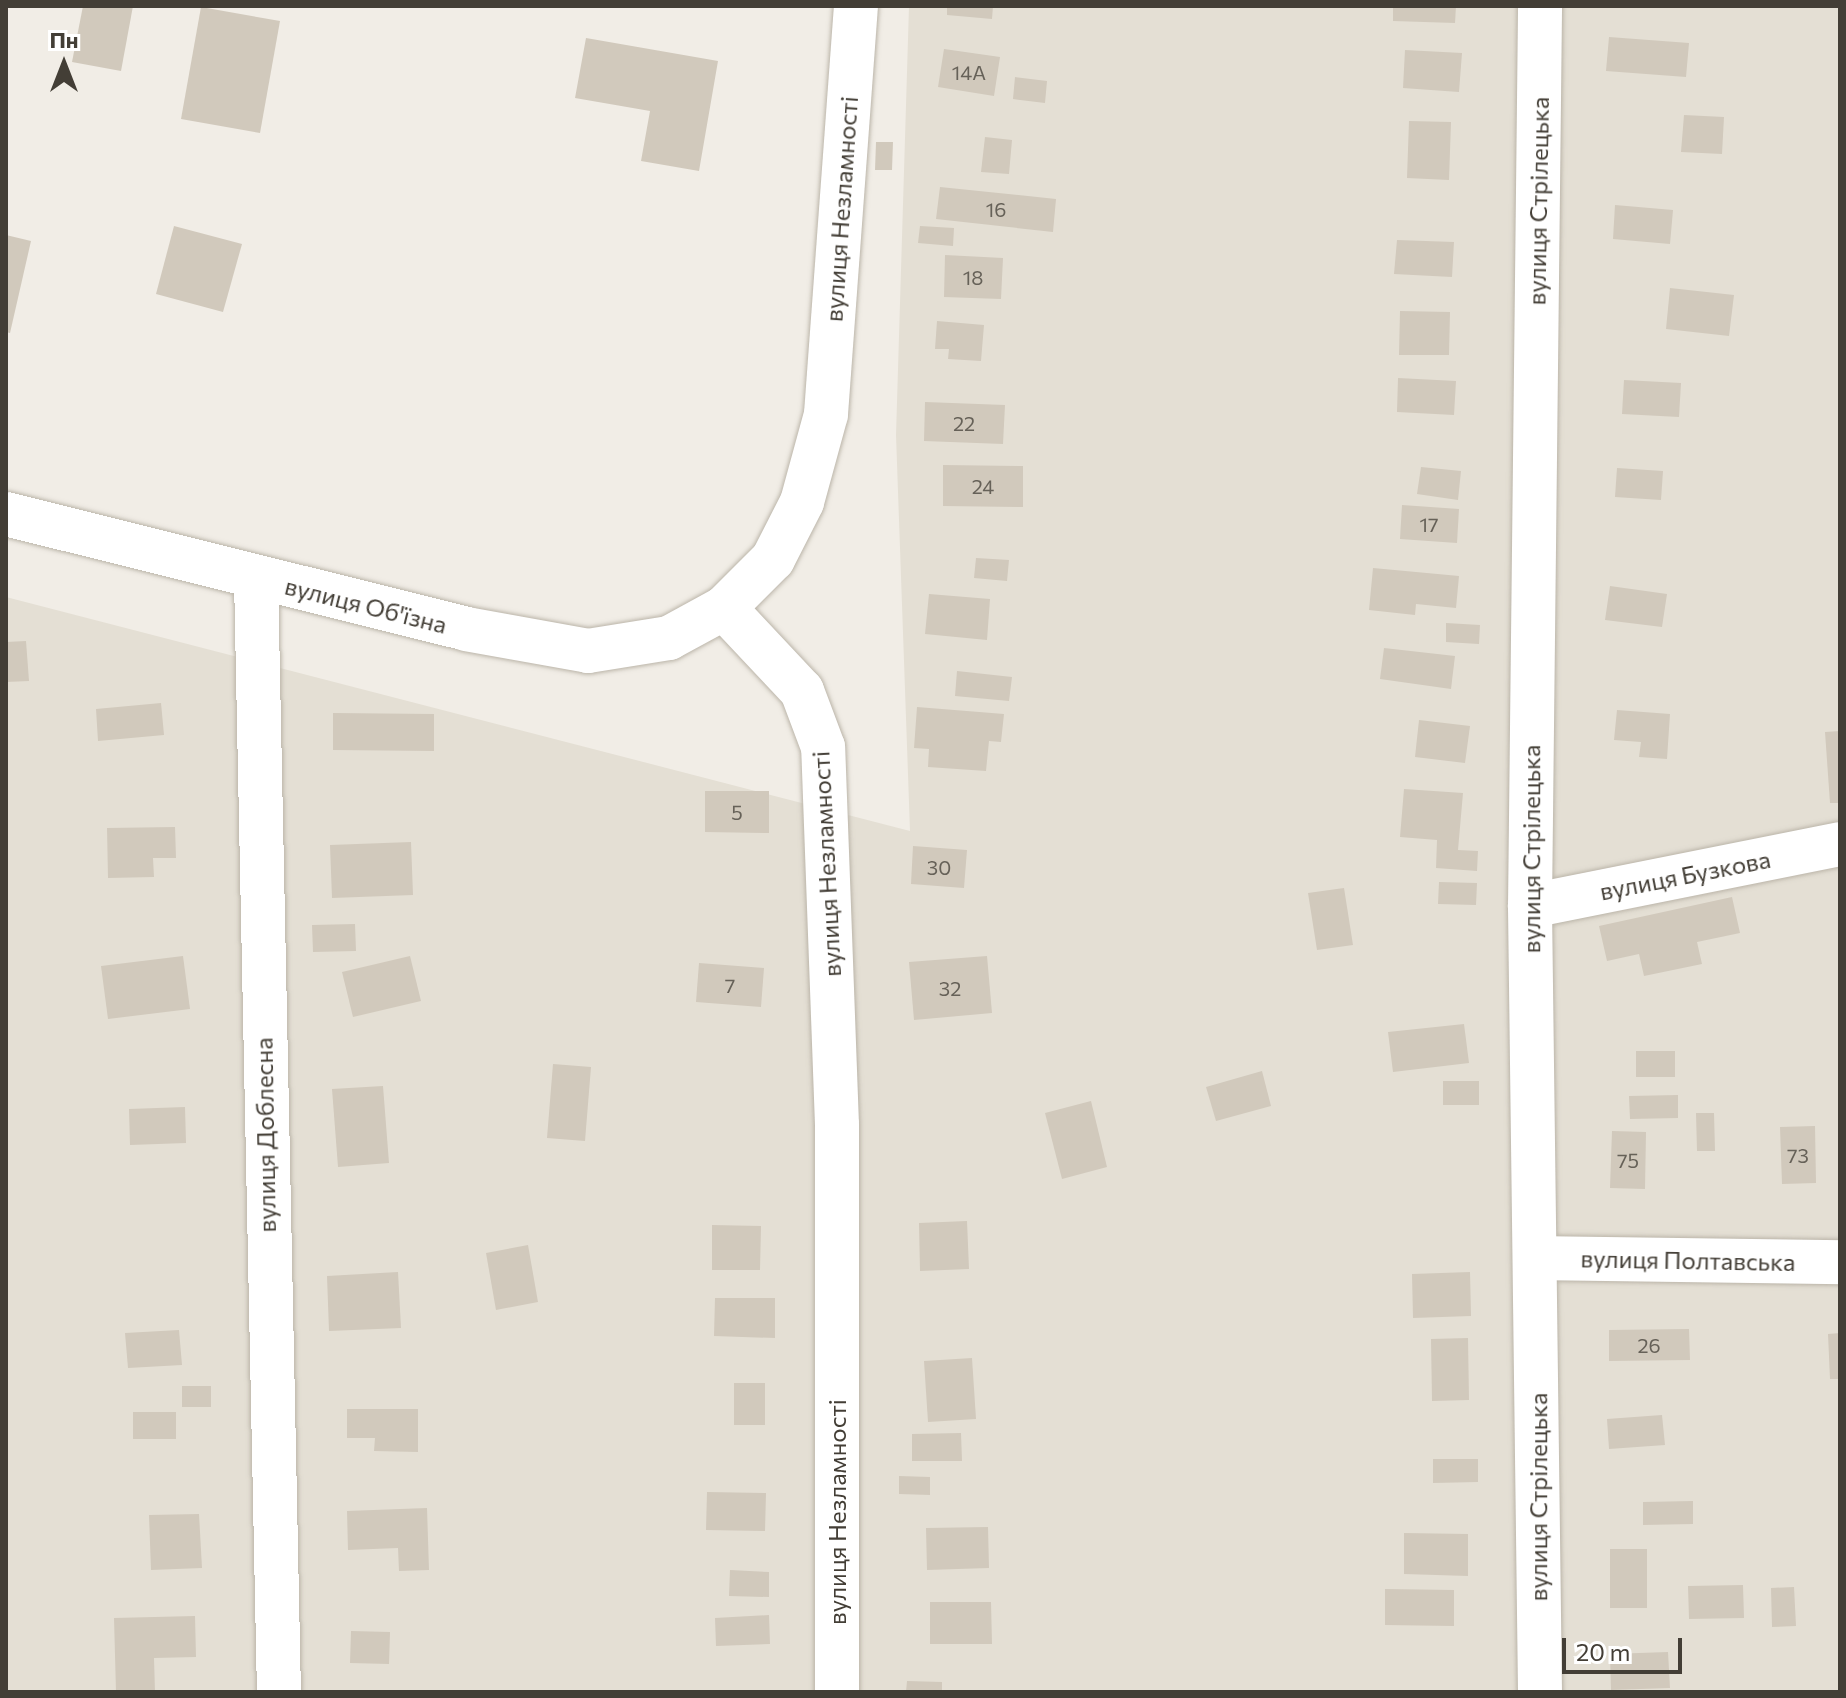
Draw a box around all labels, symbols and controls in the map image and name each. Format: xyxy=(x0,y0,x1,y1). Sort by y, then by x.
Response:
north arrow xyxy=(24,24,104,104)
text: Пн xyxy=(49,26,79,53)
house number: 14А xyxy=(952,60,986,84)
street label: вулиця Незламності xyxy=(819,95,863,323)
street label: вулиця Стрілецька xyxy=(1522,96,1554,306)
house number: 16 xyxy=(986,197,1006,221)
house number: 18 xyxy=(963,265,983,289)
house number: 22 xyxy=(953,411,975,435)
house number: 24 xyxy=(972,474,994,498)
house number: 17 xyxy=(1419,512,1439,536)
street label: вулиця Об'їзна xyxy=(282,571,450,639)
street label: вулиця Стрілецька xyxy=(1517,745,1545,953)
street label: вулиця Незламності xyxy=(806,750,846,978)
house number: 5 xyxy=(731,800,743,824)
street label: вулиця Бузкова xyxy=(1597,844,1773,906)
house number: 30 xyxy=(927,855,951,879)
house number: 7 xyxy=(725,973,735,997)
house number: 32 xyxy=(939,976,961,1000)
street label: вулиця Доблесна xyxy=(249,1037,281,1233)
house number: 73 xyxy=(1787,1143,1809,1167)
house number: 75 xyxy=(1617,1148,1639,1172)
street label: вулиця Полтавська xyxy=(1580,1244,1796,1276)
house number: 26 xyxy=(1637,1333,1661,1357)
street label: вулиця Стрілецька xyxy=(1524,1393,1552,1601)
street label: вулиця Незламності xyxy=(823,1399,851,1625)
scale bar xyxy=(1566,1622,1686,1672)
text: 20 m xyxy=(1576,1637,1630,1666)

